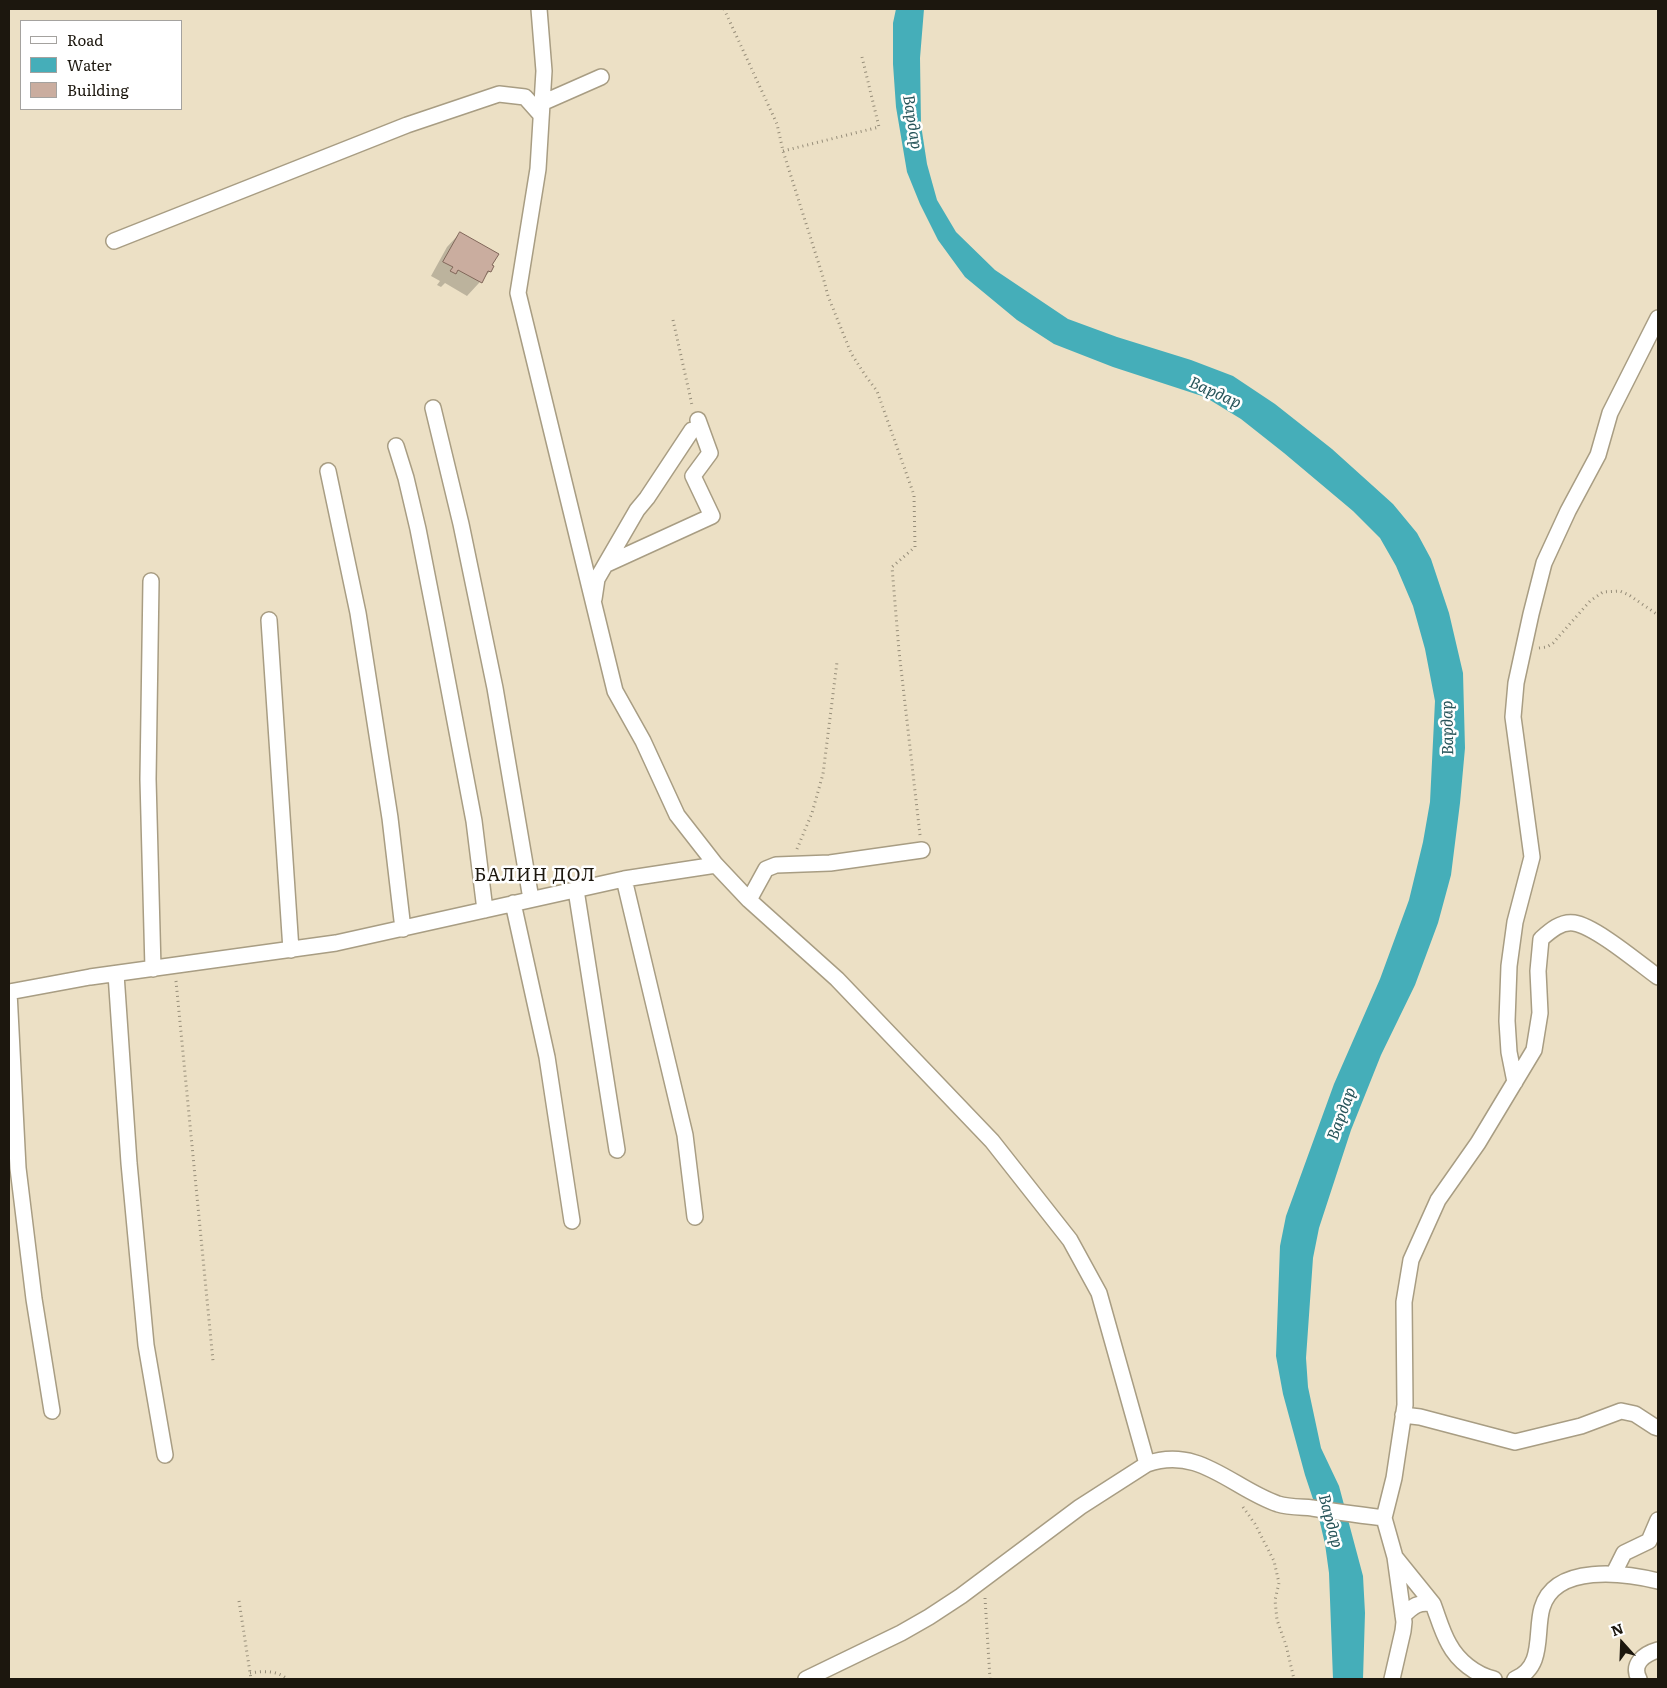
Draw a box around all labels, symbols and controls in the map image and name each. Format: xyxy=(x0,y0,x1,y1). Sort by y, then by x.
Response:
legend xyxy=(20,20,182,110)
text: Road xyxy=(67,28,103,51)
text: Water xyxy=(67,53,112,76)
text: Building xyxy=(67,78,129,101)
water label: Вардар xyxy=(898,93,926,151)
water label: Вардар xyxy=(1186,373,1244,413)
water label: Вардар xyxy=(1438,700,1458,756)
district label: БАЛИН ДОЛ xyxy=(473,865,597,887)
water label: Вардар xyxy=(1324,1085,1360,1143)
water label: Вардар xyxy=(1314,1492,1346,1550)
text: N xyxy=(1608,1617,1626,1640)
north arrow xyxy=(1597,1618,1647,1668)

